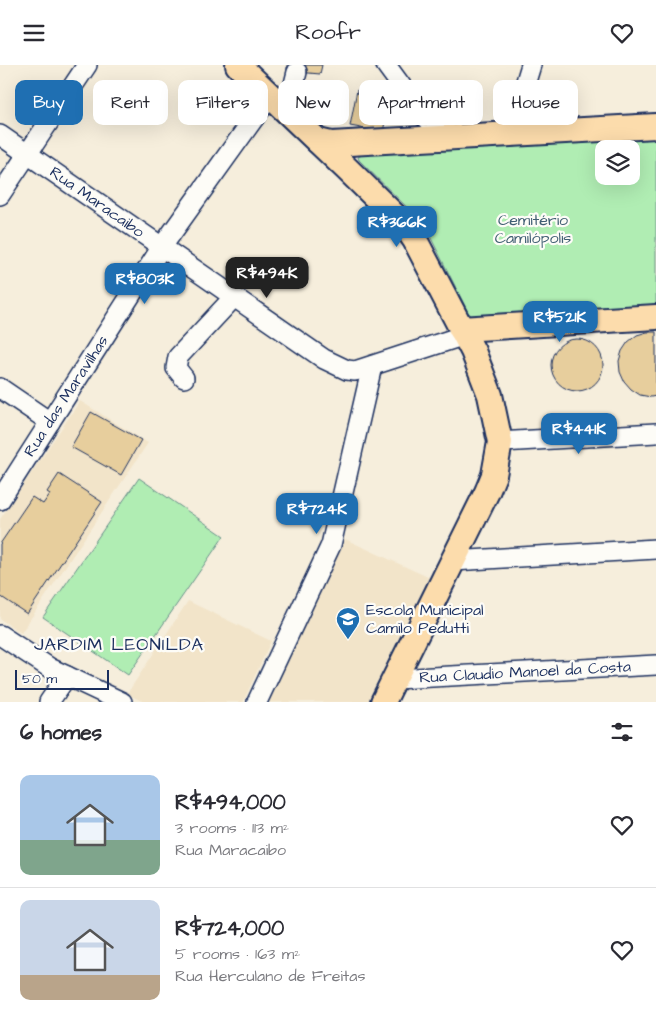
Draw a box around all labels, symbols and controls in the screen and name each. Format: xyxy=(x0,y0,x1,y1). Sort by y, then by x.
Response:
text: Roofr xyxy=(295,17,361,48)
icon: menu xyxy=(20,19,48,47)
icon: heart xyxy=(608,19,636,47)
chip: Buy xyxy=(15,80,83,125)
chip: Rent xyxy=(93,80,168,125)
chip: Filters xyxy=(178,80,268,125)
chip: New xyxy=(278,80,349,125)
chip: Apartment xyxy=(359,80,483,125)
chip: House xyxy=(493,80,578,125)
map controls xyxy=(595,140,640,185)
button: layers xyxy=(595,140,640,185)
street label: Rua Maracaibo xyxy=(45,161,149,243)
pin: R$366K xyxy=(356,205,438,248)
park label: Cemitério Camilópolis xyxy=(495,209,571,249)
text: R$366K xyxy=(368,211,426,233)
pin: R$494K xyxy=(226,257,308,299)
text: R$494K xyxy=(237,262,297,284)
pin: R$803K xyxy=(104,263,186,305)
text: R$803K xyxy=(116,268,174,290)
pin: R$521K xyxy=(519,301,601,343)
text: R$521K xyxy=(534,306,586,328)
street label: Rua das Maravilhas xyxy=(19,331,113,461)
pin: R$441K xyxy=(538,413,620,455)
text: R$441K xyxy=(552,418,606,440)
pin: R$724K xyxy=(276,493,358,535)
text: R$724K xyxy=(287,498,347,520)
place label: Escola Municipal Camilo Pedutti xyxy=(366,599,484,639)
school or university icon: Escola Municipal Camilo Pedutti xyxy=(335,606,361,640)
district label: JARDIM LEONILDA xyxy=(34,632,204,657)
street label: Rua Claudio Manoel da Costa xyxy=(419,655,631,689)
scale bar xyxy=(15,667,109,690)
text: 50 m xyxy=(22,669,57,689)
text: 6 homes xyxy=(20,718,102,747)
icon: filters xyxy=(608,718,636,746)
text: R$494,000 xyxy=(175,788,286,817)
icon: home xyxy=(60,795,120,855)
icon: heart xyxy=(608,811,636,839)
text: 3 rooms · 113 m² xyxy=(175,817,289,839)
text: Rua Maracaibo xyxy=(175,839,286,861)
text: R$724,000 xyxy=(175,914,284,943)
icon: home xyxy=(60,920,120,980)
icon: heart xyxy=(608,936,636,964)
text: 5 rooms · 163 m² xyxy=(175,943,300,965)
text: Rua Herculano de Freitas xyxy=(175,965,365,987)

